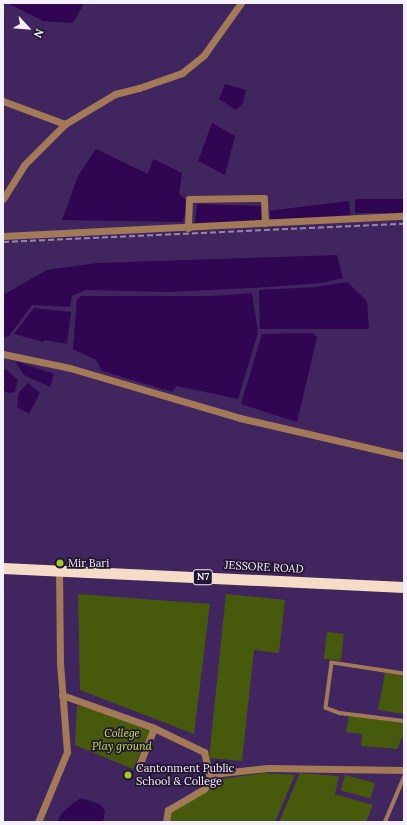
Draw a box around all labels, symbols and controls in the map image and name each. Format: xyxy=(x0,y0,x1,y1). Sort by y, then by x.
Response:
north arrow xyxy=(8,8,48,48)
text: N xyxy=(31,26,47,40)
place label: Mir Bari xyxy=(68,556,109,570)
marker: Mir Bari xyxy=(55,558,65,568)
street label: JESSORE ROAD xyxy=(224,558,304,576)
road number: N7 xyxy=(192,569,214,585)
park label: College Play ground xyxy=(92,727,152,753)
place label: Cantonment Public School & College xyxy=(136,762,234,788)
marker: Cantonment Public School & College xyxy=(123,770,133,780)

